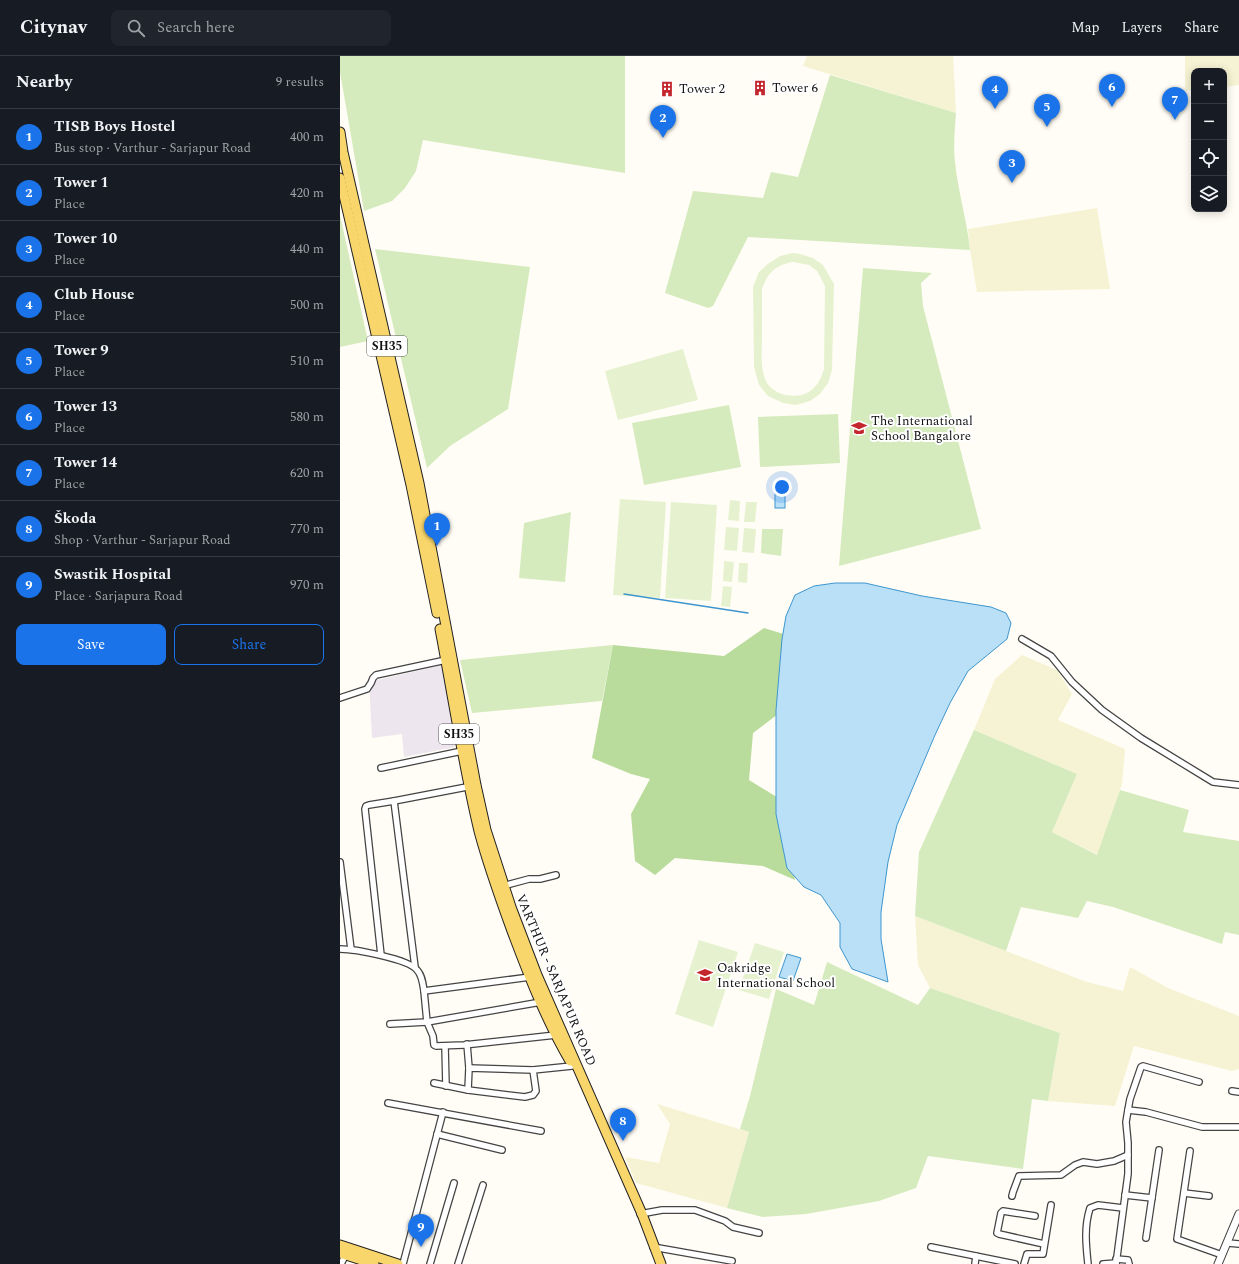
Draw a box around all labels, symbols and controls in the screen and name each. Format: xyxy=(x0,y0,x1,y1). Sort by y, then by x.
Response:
search box xyxy=(111,10,391,46)
text: Citynav xyxy=(20,13,87,42)
text: Search here xyxy=(157,16,235,39)
icon: search xyxy=(125,17,147,39)
text: Map xyxy=(1071,17,1100,38)
text: Layers xyxy=(1122,17,1162,38)
text: Share xyxy=(1184,17,1219,38)
map controls xyxy=(1191,68,1227,212)
button: + xyxy=(1191,68,1227,104)
text: Nearby xyxy=(16,69,72,95)
text: 9 results xyxy=(276,72,324,92)
pin: 6 xyxy=(1099,74,1125,107)
pin: 4 xyxy=(982,76,1008,109)
place label: Tower 6 xyxy=(772,78,819,98)
place label: Tower 2 xyxy=(679,79,725,99)
building icon: Tower 6 xyxy=(751,79,769,97)
building icon: Tower 2 xyxy=(658,80,676,98)
pin: 7 xyxy=(1162,87,1188,120)
pin: 5 xyxy=(1034,94,1060,127)
button: − xyxy=(1191,104,1227,140)
pin: 2 xyxy=(650,105,676,138)
text: TISB Boys Hostel xyxy=(54,115,175,138)
text: 1 xyxy=(25,127,33,147)
text: 400 m xyxy=(290,127,324,147)
text: Bus stop · Varthur - Sarjapur Road xyxy=(54,138,251,158)
button: locate xyxy=(1191,140,1227,176)
pin: 3 xyxy=(999,150,1025,183)
text: Tower 1 xyxy=(54,171,109,194)
button: layers xyxy=(1191,176,1227,212)
text: 2 xyxy=(25,183,33,203)
text: 420 m xyxy=(290,183,324,203)
text: Place xyxy=(54,194,85,214)
text: Tower 10 xyxy=(54,227,117,250)
text: 3 xyxy=(25,239,33,259)
text: 440 m xyxy=(290,239,324,259)
text: Place xyxy=(54,250,85,270)
text: Club House xyxy=(54,283,134,306)
text: 4 xyxy=(25,295,33,315)
text: 500 m xyxy=(290,295,324,315)
text: Place xyxy=(54,306,85,326)
road number: SH35 xyxy=(367,336,407,356)
text: Tower 9 xyxy=(54,339,109,362)
text: 5 xyxy=(25,351,33,371)
text: 510 m xyxy=(290,351,324,371)
text: Place xyxy=(54,362,85,382)
text: Tower 13 xyxy=(54,395,117,418)
text: 6 xyxy=(25,407,33,427)
text: 580 m xyxy=(290,407,324,427)
place label: The International School Bangalore xyxy=(871,411,973,446)
text: Place xyxy=(54,418,85,438)
school or university icon: The International School Bangalore xyxy=(850,419,868,437)
text: Tower 14 xyxy=(54,451,117,474)
text: 7 xyxy=(25,463,33,483)
text: 620 m xyxy=(290,463,324,483)
text: Place xyxy=(54,474,85,494)
your location xyxy=(772,477,792,497)
text: Škoda xyxy=(54,507,96,530)
pin: 1 xyxy=(424,513,450,546)
text: 8 xyxy=(25,519,33,539)
text: 770 m xyxy=(290,519,324,539)
text: Shop · Varthur - Sarjapur Road xyxy=(54,530,231,550)
text: Swastik Hospital xyxy=(54,563,171,586)
text: 9 xyxy=(25,575,33,595)
text: 970 m xyxy=(290,575,324,595)
text: Place · Sarjapura Road xyxy=(54,586,183,606)
button: Save xyxy=(16,624,166,665)
button: Share xyxy=(174,624,324,665)
road number: SH35 xyxy=(439,724,479,744)
street label: VARTHUR - SARJAPUR ROAD xyxy=(511,891,601,1069)
place label: Oakridge International School xyxy=(717,958,835,993)
school or university icon: Oakridge International School xyxy=(696,966,714,984)
pin: 8 xyxy=(610,1108,636,1141)
pin: 9 xyxy=(408,1214,434,1247)

